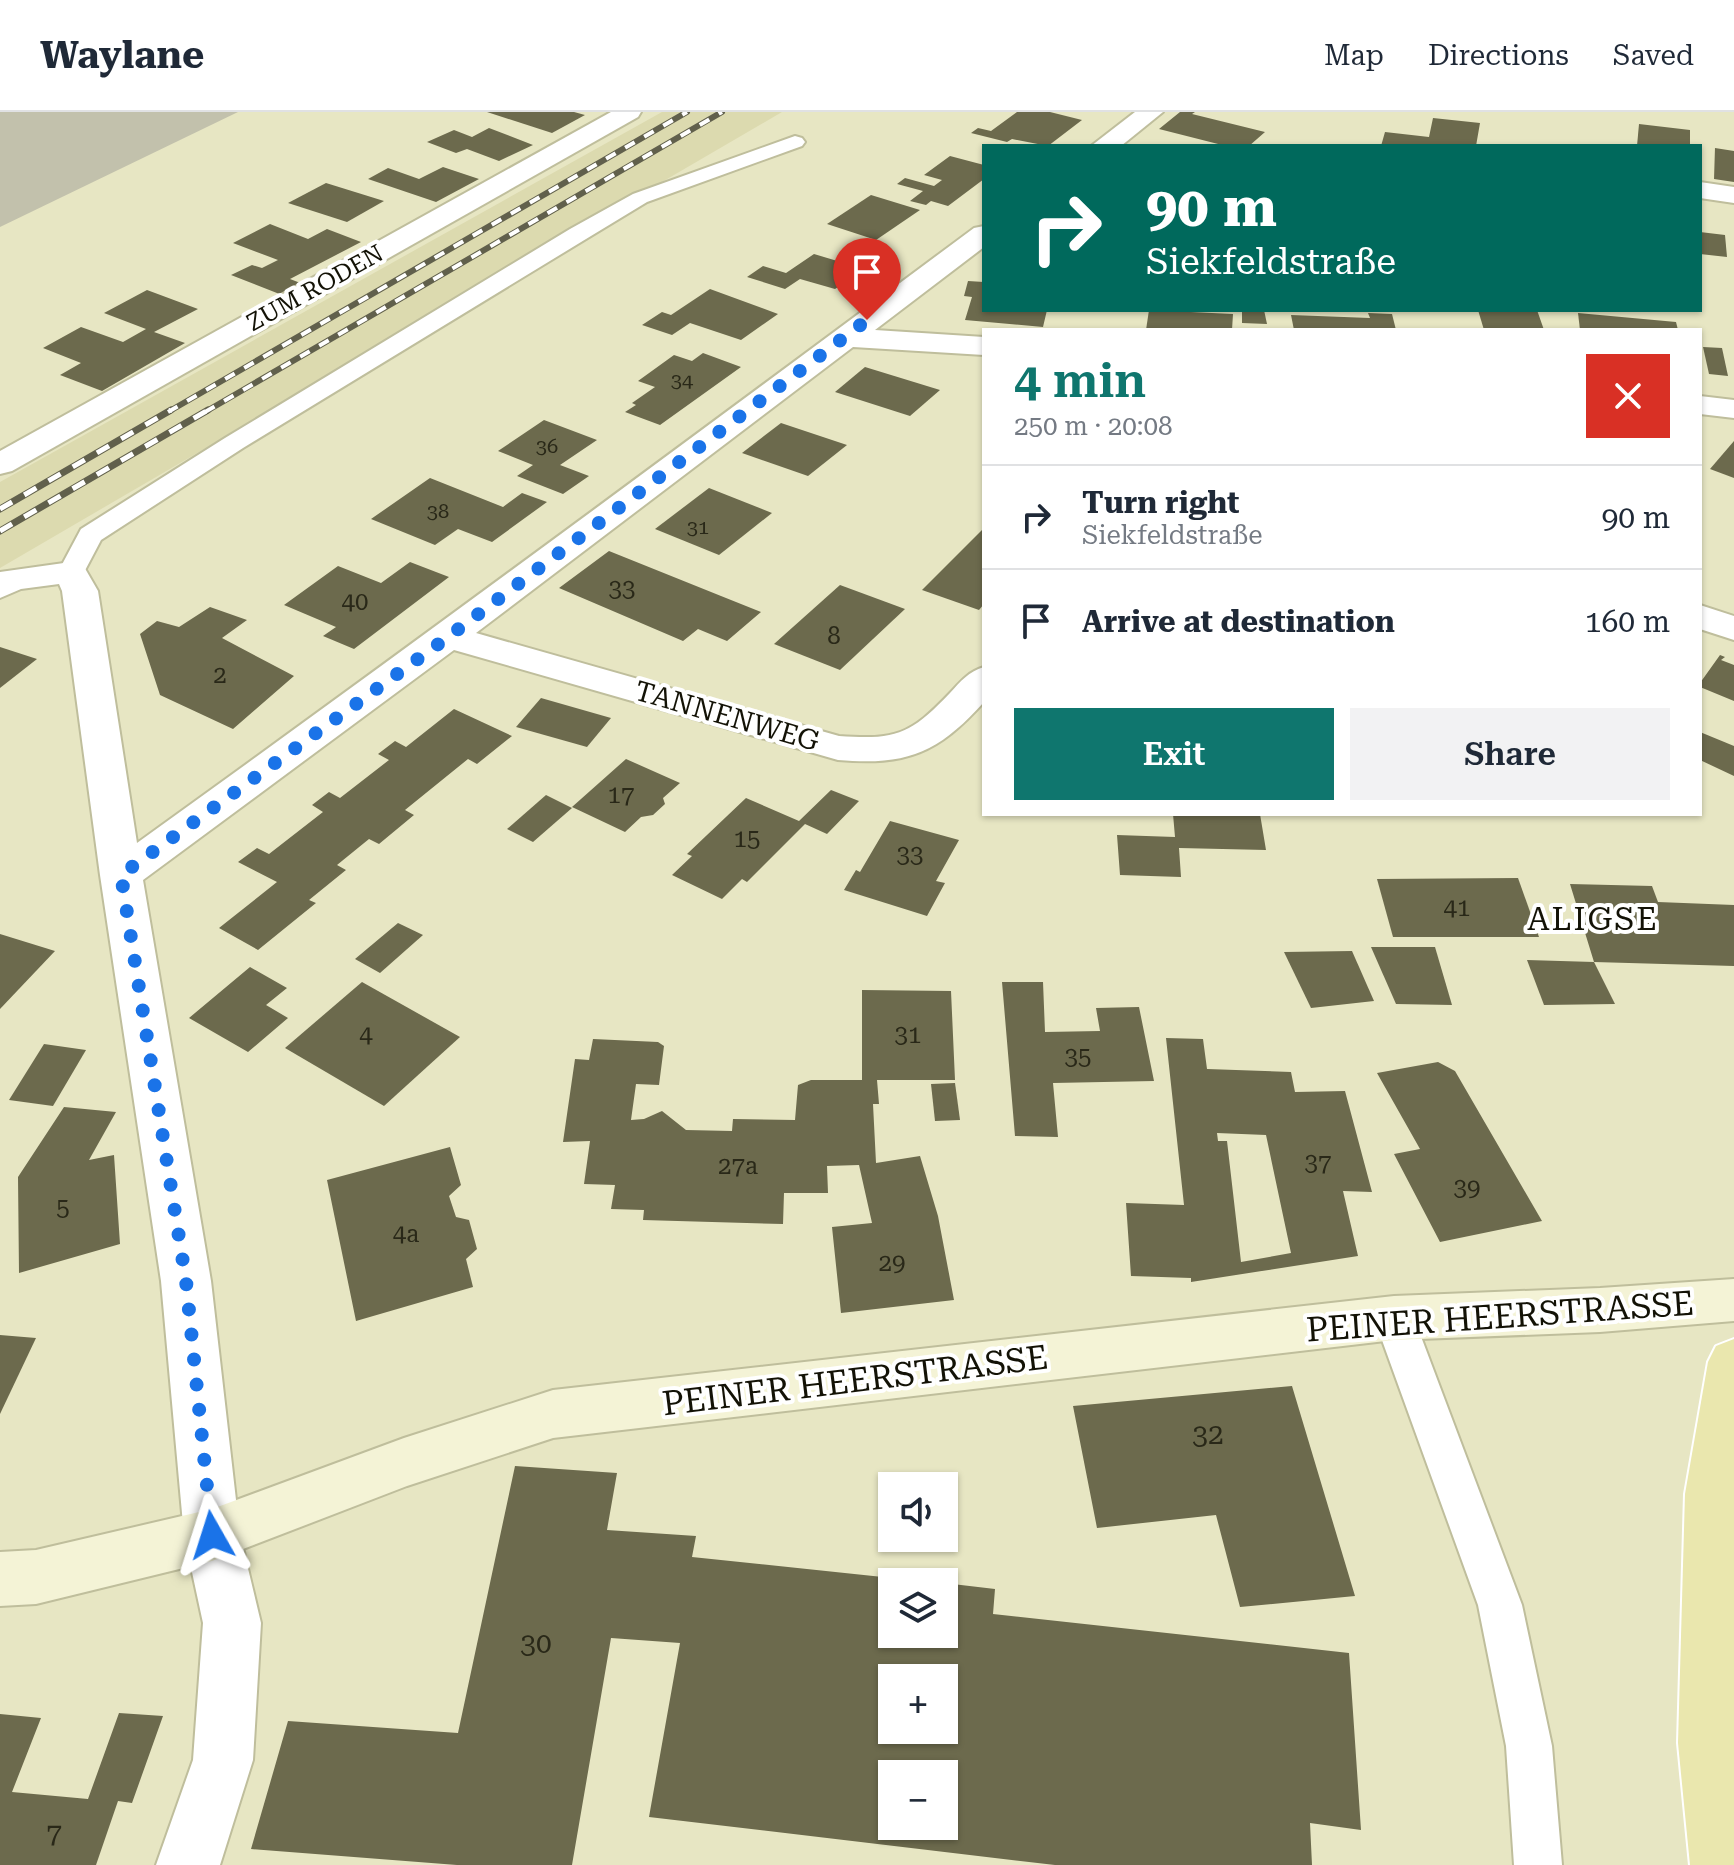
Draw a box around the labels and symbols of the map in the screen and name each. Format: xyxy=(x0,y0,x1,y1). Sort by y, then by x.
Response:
pin xyxy=(833,238,901,320)
street label: ZUM RODEN xyxy=(242,239,388,337)
house number: 34 xyxy=(671,368,694,392)
house number: 36 xyxy=(536,434,558,458)
house number: 38 xyxy=(427,499,449,523)
house number: 31 xyxy=(687,515,709,539)
house number: 33 xyxy=(609,575,635,603)
house number: 40 xyxy=(342,588,368,616)
house number: 8 xyxy=(827,622,841,650)
house number: 2 xyxy=(213,661,227,689)
street label: TANNENWEG xyxy=(631,674,823,758)
house number: 17 xyxy=(608,781,634,809)
house number: 15 xyxy=(734,825,760,853)
house number: 33 xyxy=(897,841,923,869)
house number: 41 xyxy=(1444,894,1470,922)
district label: ALIGSE xyxy=(1527,900,1659,938)
house number: 4 xyxy=(359,1021,373,1049)
house number: 31 xyxy=(895,1021,921,1049)
house number: 35 xyxy=(1065,1043,1091,1071)
house number: 37 xyxy=(1305,1149,1331,1177)
house number: 27a xyxy=(718,1152,758,1180)
house number: 39 xyxy=(1454,1174,1480,1202)
house number: 5 xyxy=(56,1194,70,1222)
house number: 4a xyxy=(393,1220,419,1248)
house number: 29 xyxy=(879,1249,905,1277)
street label: PEINER HEERSTRASSE xyxy=(1305,1283,1695,1349)
street label: PEINER HEERSTRASSE xyxy=(660,1336,1050,1424)
house number: 32 xyxy=(1192,1418,1224,1451)
position arrow xyxy=(170,1493,254,1577)
house number: 30 xyxy=(520,1627,552,1660)
house number: 7 xyxy=(46,1817,62,1850)

